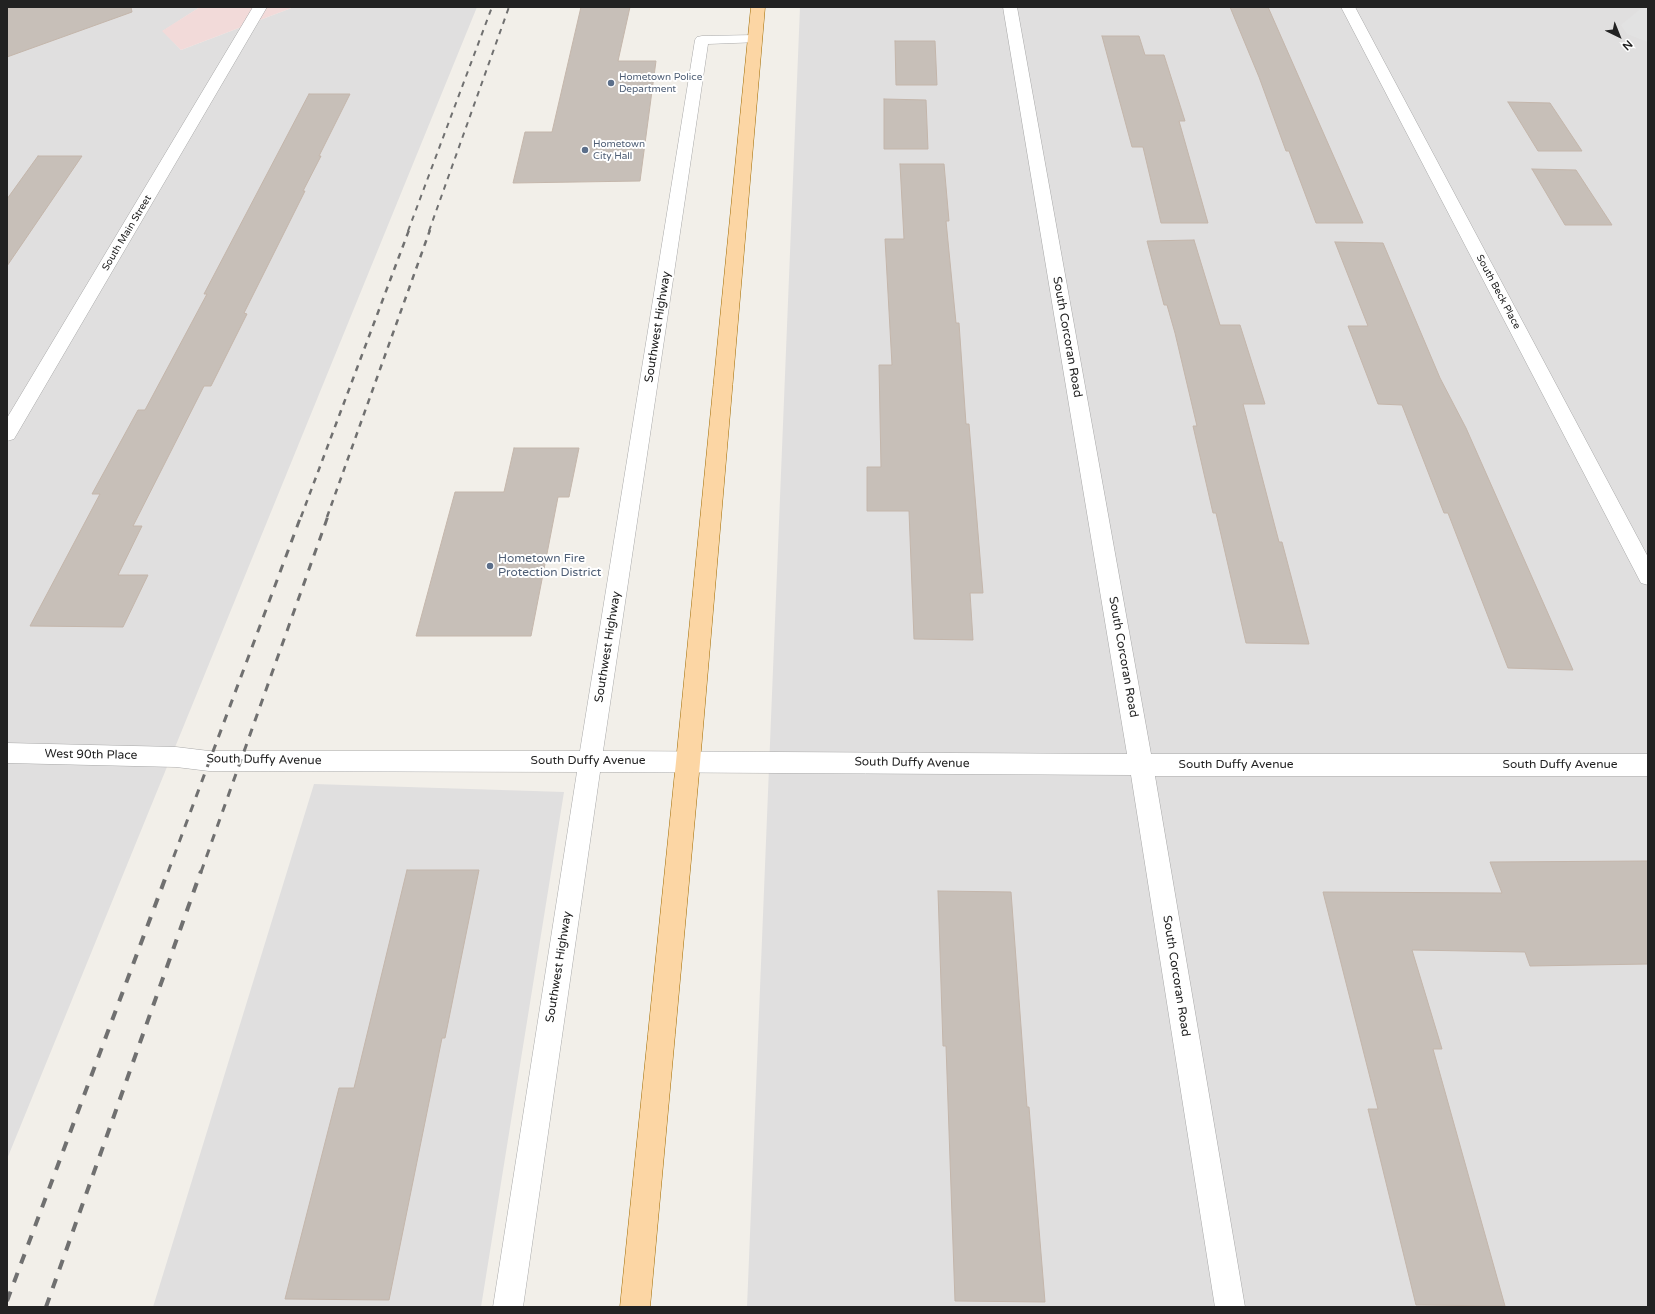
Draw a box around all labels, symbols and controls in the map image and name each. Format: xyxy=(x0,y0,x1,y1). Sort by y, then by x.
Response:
north arrow xyxy=(1599,16,1639,56)
text: N xyxy=(1620,37,1635,53)
place label: Hometown Police Department xyxy=(619,71,702,94)
marker: Hometown Police Department xyxy=(606,78,616,88)
place label: Hometown City Hall xyxy=(593,138,645,162)
marker: Hometown City Hall xyxy=(580,145,590,155)
street label: South Main Street xyxy=(100,193,154,273)
street label: South Beck Place xyxy=(1473,253,1523,331)
street label: Southwest Highway xyxy=(642,270,674,384)
street label: South Corcoran Road xyxy=(1049,275,1085,399)
place label: Hometown Fire Protection District xyxy=(498,552,601,580)
marker: Hometown Fire Protection District xyxy=(485,561,495,571)
street label: Southwest Highway xyxy=(592,590,624,704)
street label: South Corcoran Road xyxy=(1105,595,1141,719)
street label: West 90th Place xyxy=(45,747,137,763)
street label: South Duffy Avenue xyxy=(206,752,322,768)
street label: South Duffy Avenue xyxy=(530,754,646,768)
street label: South Duffy Avenue xyxy=(854,755,970,771)
street label: South Duffy Avenue xyxy=(1178,758,1294,772)
street label: South Duffy Avenue xyxy=(1502,758,1618,772)
street label: Southwest Highway xyxy=(543,910,575,1024)
street label: South Corcoran Road xyxy=(1159,914,1193,1038)

